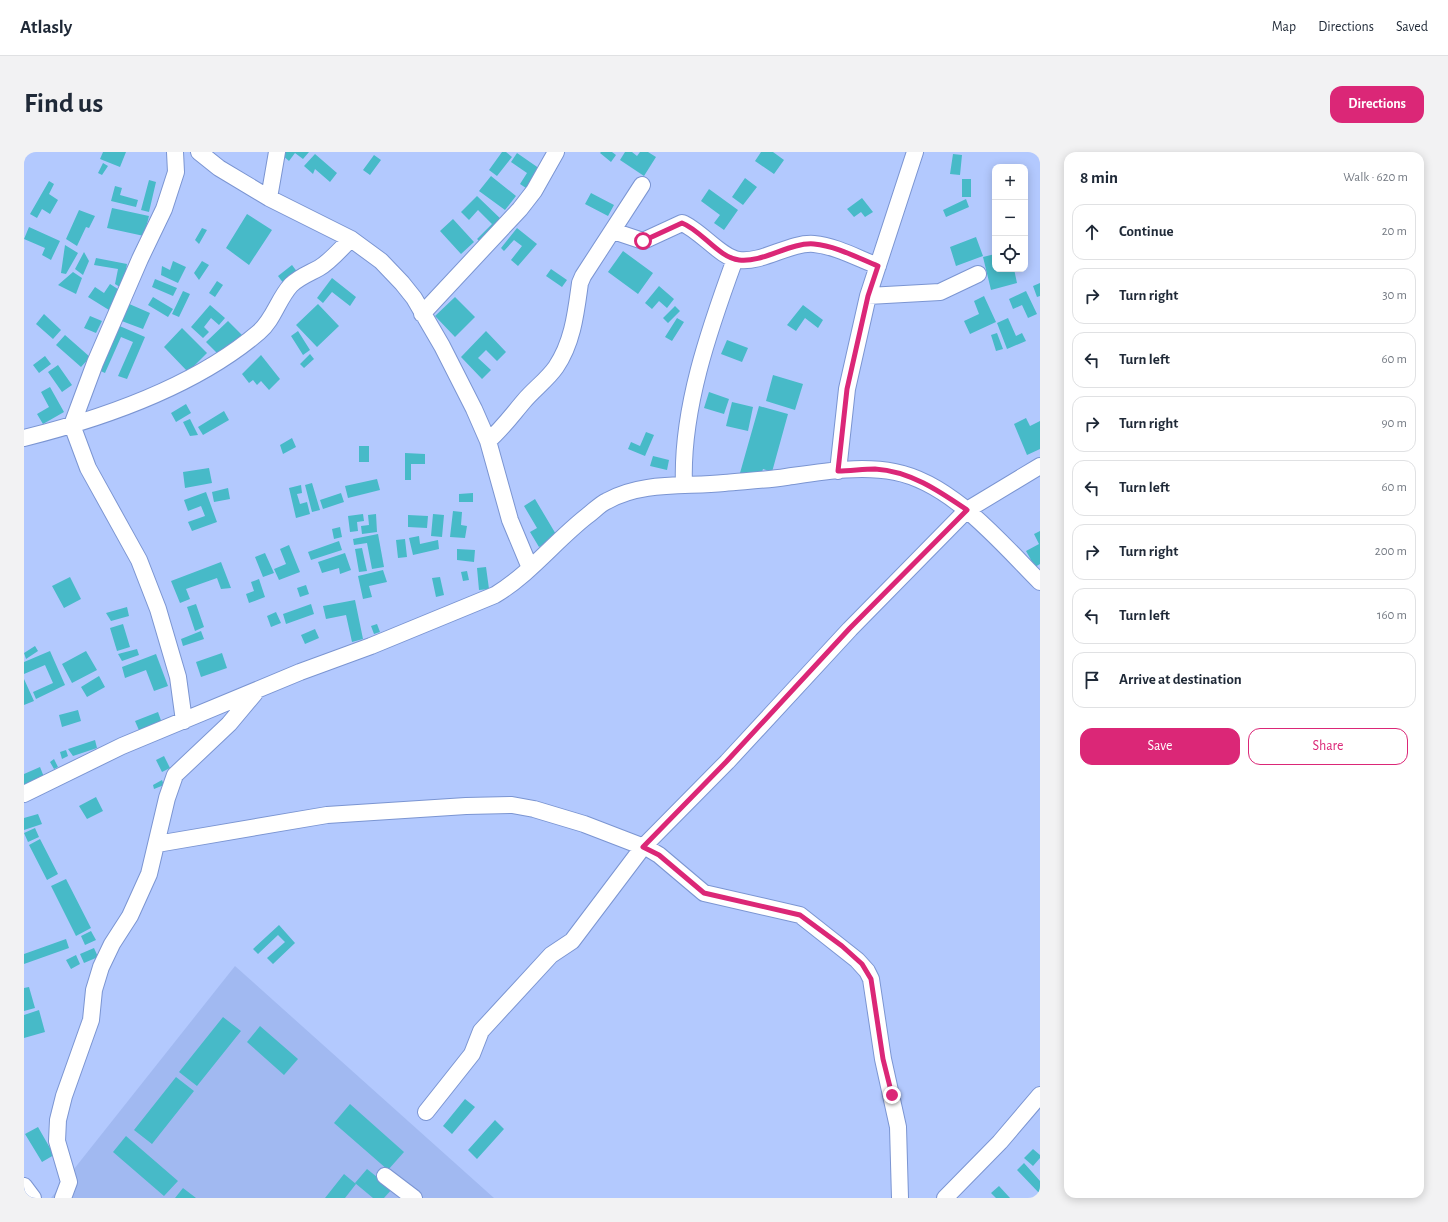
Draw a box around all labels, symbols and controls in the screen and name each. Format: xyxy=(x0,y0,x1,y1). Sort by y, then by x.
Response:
text: Atlasly xyxy=(20,18,72,37)
text: Map xyxy=(1272,20,1296,34)
text: Directions xyxy=(1318,20,1374,34)
text: Saved xyxy=(1396,20,1428,34)
button: Directions xyxy=(1330,86,1424,123)
text: Find us xyxy=(24,90,103,118)
map controls xyxy=(992,164,1028,272)
button: + xyxy=(992,164,1028,200)
text: 8 min xyxy=(1080,169,1118,186)
text: Walk · 620 m xyxy=(1343,171,1408,184)
button: − xyxy=(992,200,1028,236)
icon: ahead xyxy=(1081,221,1103,243)
text: Continue xyxy=(1119,224,1174,239)
text: 20 m xyxy=(1382,225,1407,238)
route start xyxy=(634,232,652,250)
button: locate xyxy=(992,236,1028,272)
icon: right xyxy=(1081,285,1103,307)
text: Turn right xyxy=(1119,288,1178,303)
text: 30 m xyxy=(1382,289,1407,302)
icon: left xyxy=(1081,349,1103,371)
text: Turn left xyxy=(1119,352,1170,367)
text: 60 m xyxy=(1381,353,1407,366)
icon: right xyxy=(1081,413,1103,435)
text: Turn right xyxy=(1119,416,1178,431)
text: 90 m xyxy=(1381,417,1407,430)
icon: left xyxy=(1081,477,1103,499)
text: Turn left xyxy=(1119,480,1170,495)
text: 60 m xyxy=(1381,481,1407,494)
icon: right xyxy=(1081,541,1103,563)
text: Turn right xyxy=(1119,544,1178,559)
text: 200 m xyxy=(1375,545,1407,558)
icon: left xyxy=(1081,605,1103,627)
text: Turn left xyxy=(1119,608,1170,623)
text: 160 m xyxy=(1377,609,1407,622)
icon: arrive xyxy=(1081,669,1103,691)
text: Arrive at destination xyxy=(1119,672,1242,687)
button: Save xyxy=(1080,728,1240,765)
button: Share xyxy=(1248,728,1408,765)
route end xyxy=(883,1086,901,1104)

